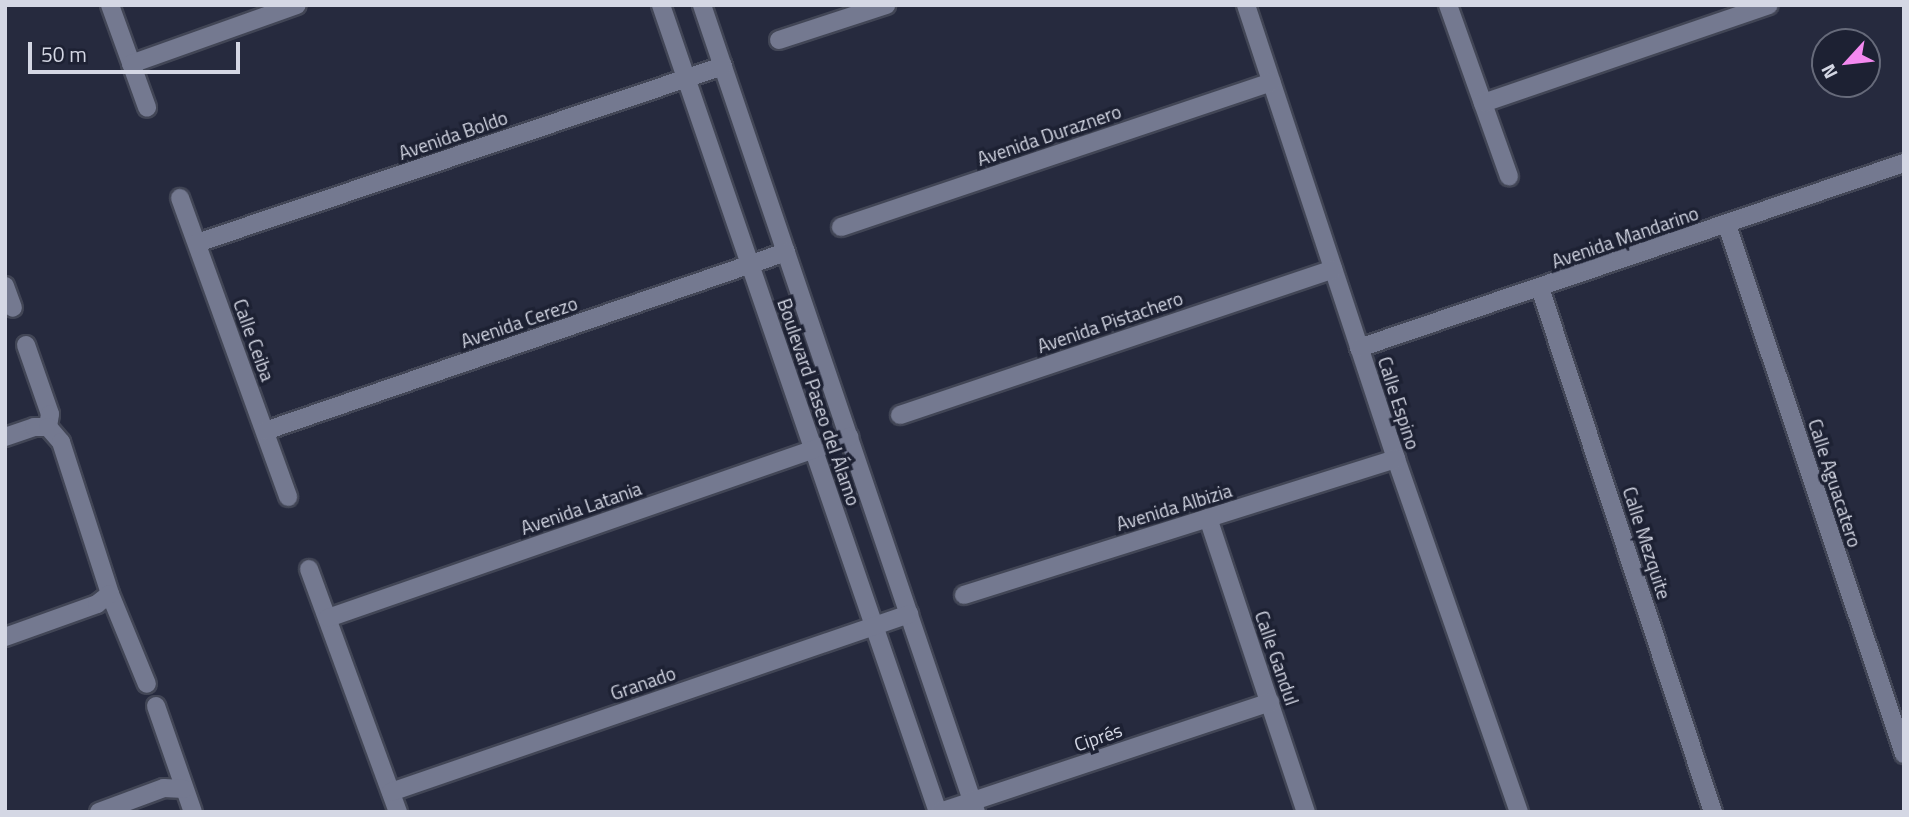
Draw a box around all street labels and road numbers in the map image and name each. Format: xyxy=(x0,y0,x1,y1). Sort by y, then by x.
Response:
street label: Avenida Duraznero xyxy=(974,100,1124,170)
street label: Avenida Boldo xyxy=(395,106,511,164)
street label: Avenida Mandarino xyxy=(1549,201,1701,273)
street label: Avenida Pistachero xyxy=(1034,286,1186,358)
street label: Avenida Cerezo xyxy=(458,291,580,353)
street label: Calle Ceiba xyxy=(229,296,279,384)
street label: Boulevard Paseo del Álamo xyxy=(773,296,865,508)
street label: Calle Espino xyxy=(1373,354,1425,452)
street label: Calle Aguacatero xyxy=(1804,416,1866,550)
street label: Avenida Latania xyxy=(518,477,644,539)
street label: Avenida Albizia xyxy=(1113,479,1235,535)
street label: Calle Mezquite xyxy=(1618,484,1676,602)
street label: Calle Gandul xyxy=(1250,608,1304,708)
street label: Granado xyxy=(607,661,679,705)
street label: Ciprés xyxy=(1071,718,1125,756)

